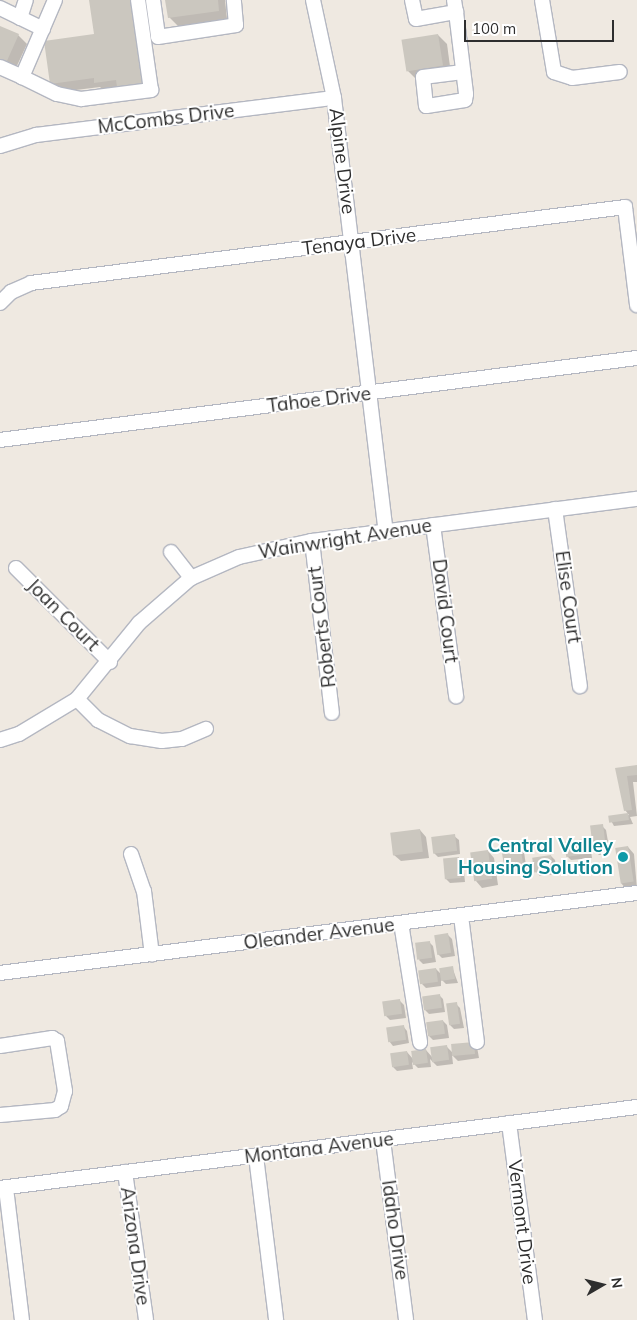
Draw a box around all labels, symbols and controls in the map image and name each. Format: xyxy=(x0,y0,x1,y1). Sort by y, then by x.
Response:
scale bar xyxy=(467,10,617,42)
text: 100 m xyxy=(472,19,516,38)
street label: McCombs Drive xyxy=(96,99,236,139)
street label: Alpine Drive xyxy=(324,107,360,215)
street label: Tenaya Drive xyxy=(301,224,417,260)
street label: Tahoe Drive xyxy=(266,382,372,418)
street label: Wainwright Avenue xyxy=(257,514,433,564)
street label: Elise Court xyxy=(550,549,586,645)
street label: David Court xyxy=(427,558,463,664)
street label: Roberts Court xyxy=(303,565,341,689)
street label: Joan Court xyxy=(22,574,104,656)
place label: Central Valley Housing Solution xyxy=(458,835,613,879)
marker: Central Valley Housing Solution xyxy=(617,851,629,863)
street label: Oleander Avenue xyxy=(242,913,396,955)
street label: Montana Avenue xyxy=(243,1128,395,1168)
street label: Vermont Drive xyxy=(503,1158,541,1286)
street label: Idaho Drive xyxy=(377,1179,413,1281)
street label: Arizona Drive xyxy=(115,1185,155,1307)
north arrow xyxy=(577,1260,627,1310)
text: N xyxy=(607,1276,627,1289)

